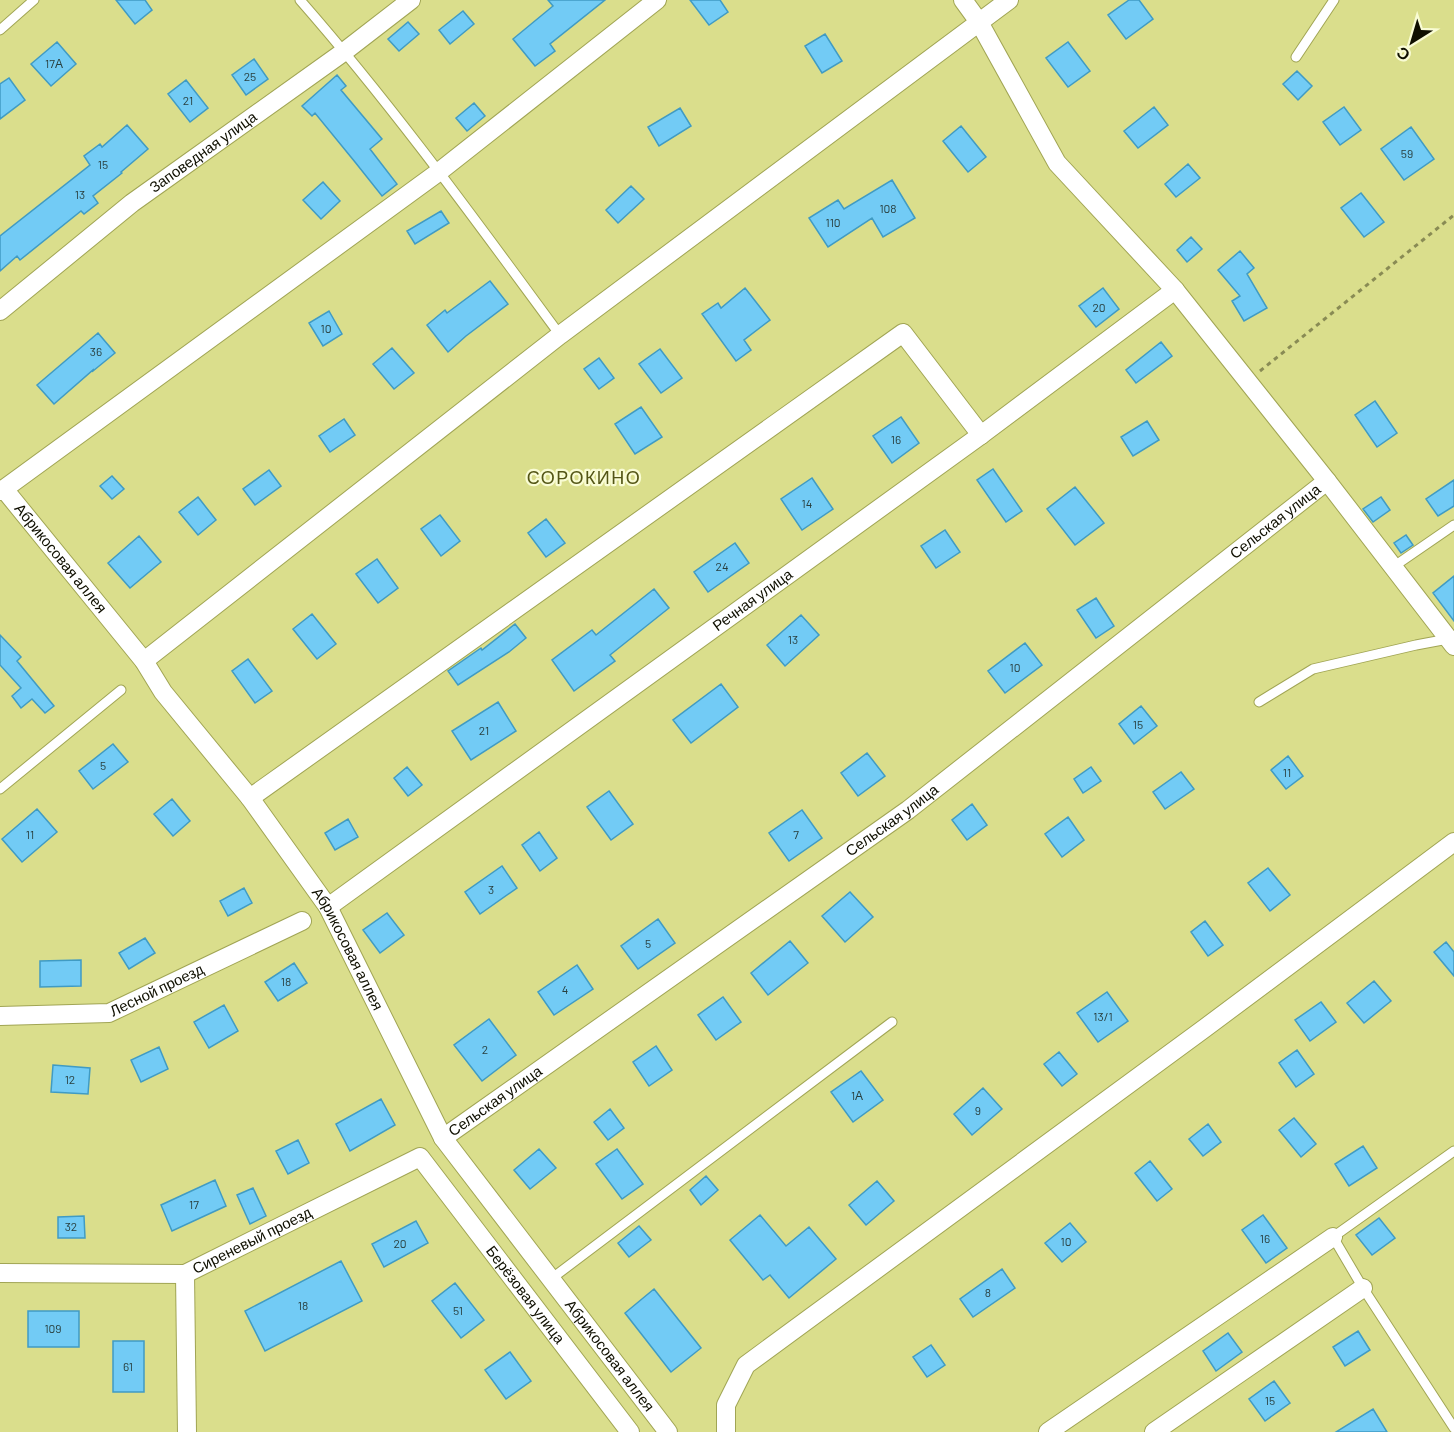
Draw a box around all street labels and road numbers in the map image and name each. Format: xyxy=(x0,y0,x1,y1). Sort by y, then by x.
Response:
street label: Заповедная улица xyxy=(145,107,260,196)
street label: Сельская улица xyxy=(1226,479,1324,562)
street label: Абрикосовая аллея xyxy=(11,499,111,616)
street label: Речная улица xyxy=(709,564,796,634)
street label: Сельская улица xyxy=(842,779,942,859)
street label: Абрикосовая аллея xyxy=(309,883,388,1013)
street label: Лесной проезд xyxy=(107,959,206,1019)
street label: Сельская улица xyxy=(444,1061,546,1139)
street label: Сиреневый проезд xyxy=(189,1202,314,1277)
street label: Берёзовая улица xyxy=(483,1242,570,1347)
street label: Абрикосовая аллея xyxy=(562,1296,659,1415)

